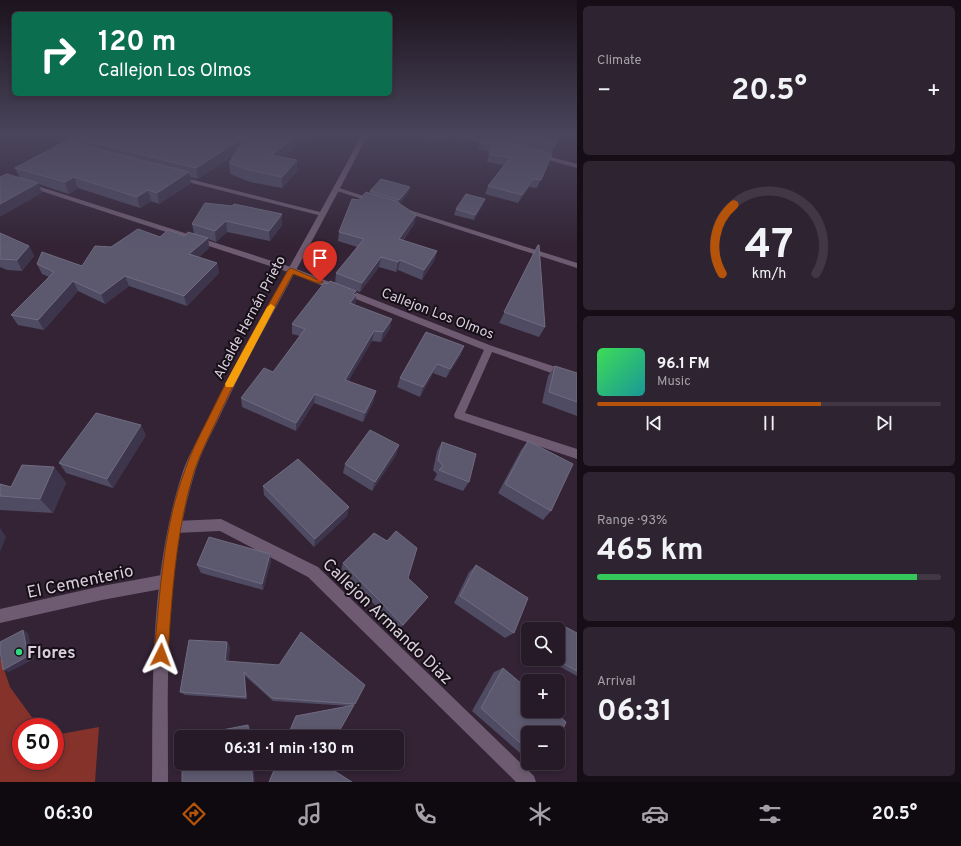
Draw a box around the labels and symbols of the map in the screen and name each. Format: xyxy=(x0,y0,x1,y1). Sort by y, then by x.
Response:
pin xyxy=(303,241,337,282)
street label: Alcalde Hernán Prieto xyxy=(211,253,290,382)
street label: Callejon Los Olmos xyxy=(379,285,496,344)
street label: Callejon Armando Diaz xyxy=(317,555,456,690)
street label: El Cementerio xyxy=(25,561,136,605)
position arrow xyxy=(140,634,182,676)
place label: Flores xyxy=(27,643,76,665)
marker: Flores xyxy=(14,647,24,657)
speed limit sign: 50 xyxy=(12,718,64,770)

